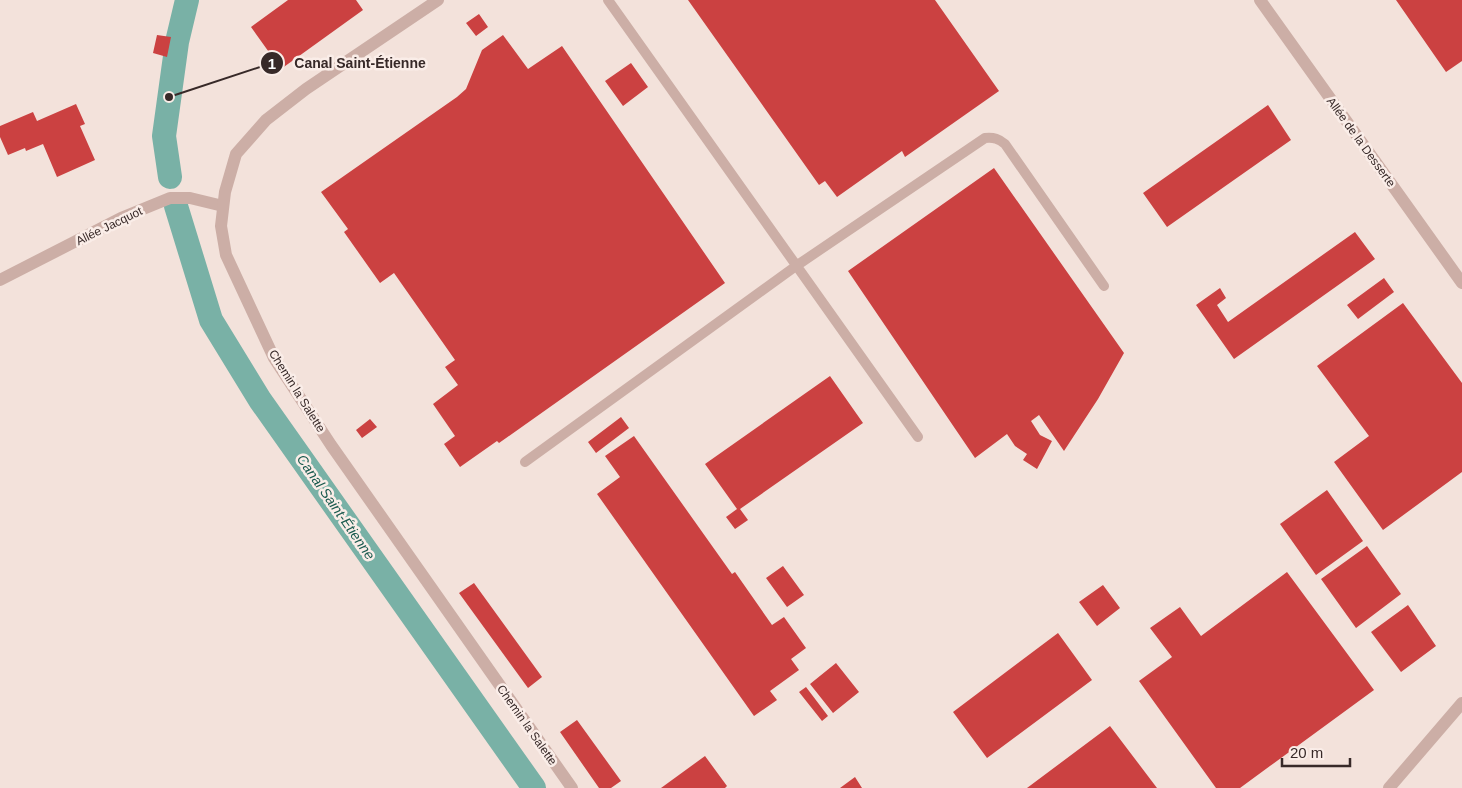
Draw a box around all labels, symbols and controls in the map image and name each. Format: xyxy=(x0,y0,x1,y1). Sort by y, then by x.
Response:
callout: Canal Saint-Étienne xyxy=(260,49,436,78)
text: 1 xyxy=(268,55,276,72)
text: Canal Saint-Étienne xyxy=(294,55,426,71)
street label: Allée de la Desserte xyxy=(1324,94,1398,190)
street label: Allée Jacquot xyxy=(74,204,145,248)
street label: Chemin la Salette xyxy=(266,347,328,435)
water label: Canal Saint-Étienne xyxy=(294,451,378,563)
street label: Chemin la Salette xyxy=(494,682,560,768)
scale bar xyxy=(1282,736,1350,768)
text: 20 m xyxy=(1290,744,1323,761)

